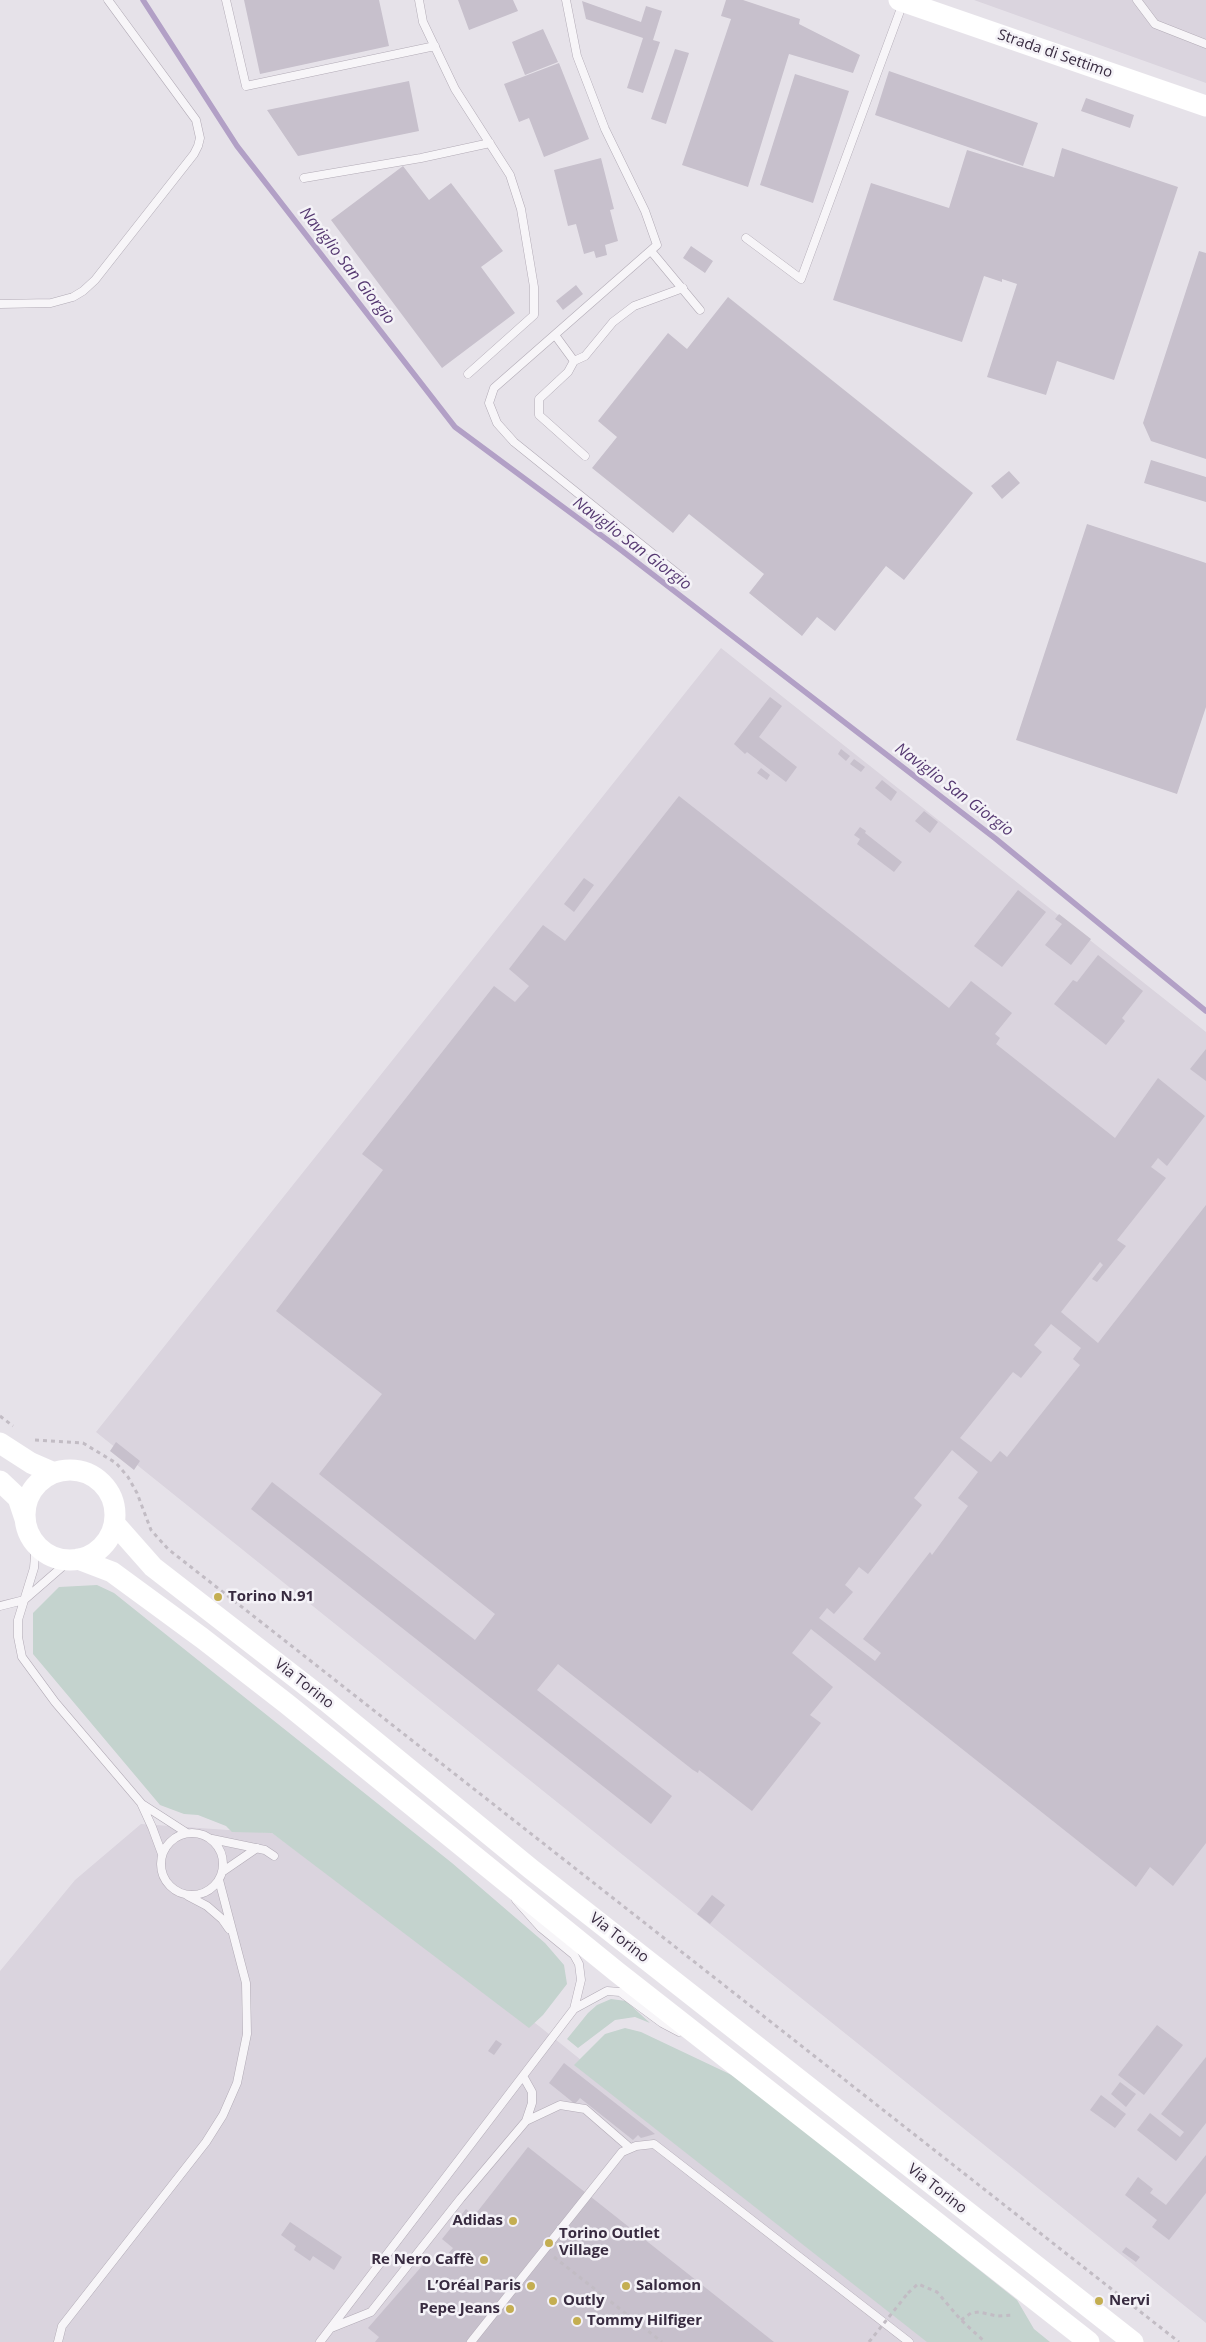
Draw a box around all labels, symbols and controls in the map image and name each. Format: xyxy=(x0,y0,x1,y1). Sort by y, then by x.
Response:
street label: Strada di Settimo xyxy=(995,26,1115,82)
water label: Naviglio San Giorgio xyxy=(295,204,399,328)
water label: Naviglio San Giorgio xyxy=(569,493,695,595)
water label: Naviglio San Giorgio xyxy=(891,739,1017,841)
place label: Torino N.91 xyxy=(228,1588,314,1606)
marker: Torino N.91 xyxy=(212,1591,224,1603)
street label: Via Torino xyxy=(271,1655,337,1713)
street label: Via Torino xyxy=(586,1909,652,1967)
street label: Via Torino xyxy=(904,2160,970,2218)
place label: Adidas xyxy=(453,2212,503,2230)
marker: Adidas xyxy=(507,2215,519,2227)
place label: Torino Outlet Village xyxy=(559,2225,660,2260)
marker: Torino Outlet Village xyxy=(543,2237,555,2249)
place label: Re Nero Caffè xyxy=(371,2251,474,2269)
marker: Re Nero Caffè xyxy=(478,2254,490,2266)
place label: L’Oréal Paris xyxy=(427,2277,521,2295)
place label: Salomon xyxy=(636,2277,701,2295)
marker: L’Oréal Paris xyxy=(525,2280,537,2292)
marker: Salomon xyxy=(620,2280,632,2292)
place label: Outly xyxy=(563,2292,604,2310)
place label: Nervi xyxy=(1109,2292,1150,2310)
marker: Outly xyxy=(547,2295,559,2307)
marker: Nervi xyxy=(1093,2295,1105,2307)
place label: Pepe Jeans xyxy=(419,2300,500,2318)
marker: Pepe Jeans xyxy=(504,2303,516,2315)
place label: Tommy Hilfiger xyxy=(587,2312,702,2330)
marker: Tommy Hilfiger xyxy=(571,2315,583,2327)

